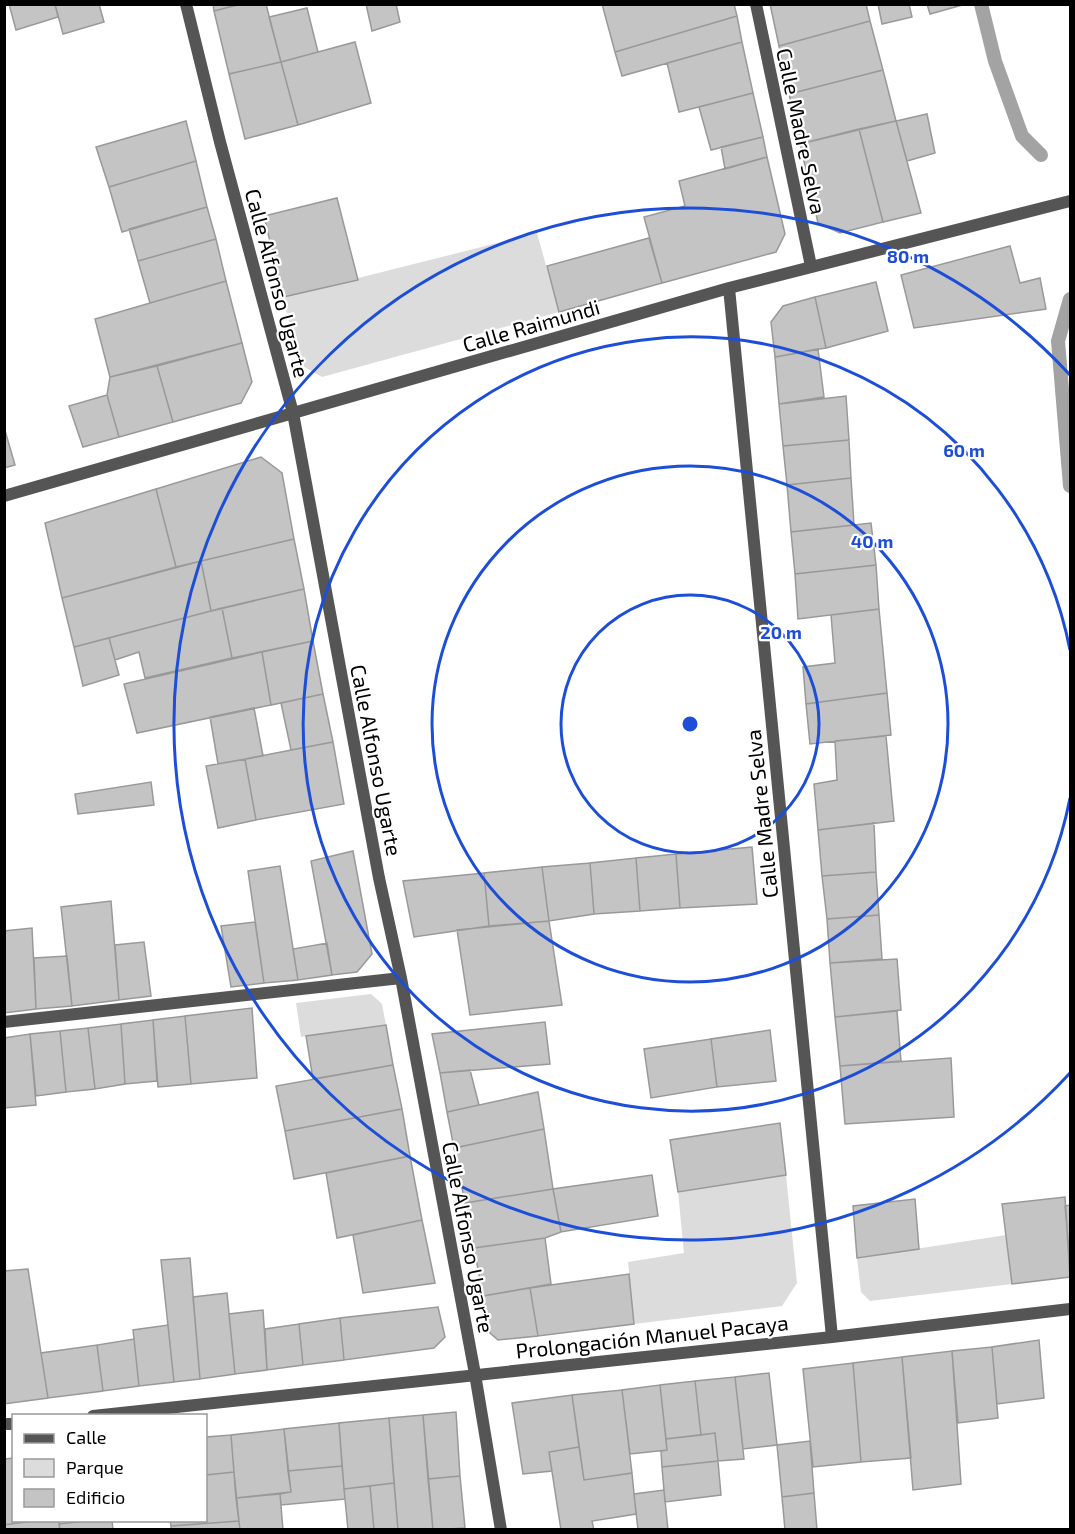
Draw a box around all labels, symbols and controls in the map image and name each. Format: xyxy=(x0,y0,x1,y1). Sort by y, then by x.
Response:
street label: Calle Madre Selva xyxy=(772,46,832,216)
street label: Calle Alfonso Ugarte xyxy=(241,186,315,380)
text: 80 m xyxy=(887,245,929,267)
street label: Calle Raimundi xyxy=(460,293,602,357)
text: 60 m xyxy=(943,439,985,461)
text: 40 m xyxy=(851,530,893,552)
text: 20 m xyxy=(760,621,802,643)
street label: Calle Alfonso Ugarte xyxy=(346,662,408,858)
centre of rings xyxy=(680,714,700,734)
street label: Calle Madre Selva xyxy=(740,728,782,900)
street label: Calle Alfonso Ugarte xyxy=(438,1139,500,1335)
street label: Prolongación Manuel Pacaya xyxy=(514,1309,790,1363)
legend xyxy=(12,1414,207,1522)
text: Calle xyxy=(66,1426,107,1448)
text: Parque xyxy=(66,1456,124,1478)
text: Edificio xyxy=(66,1486,125,1508)

